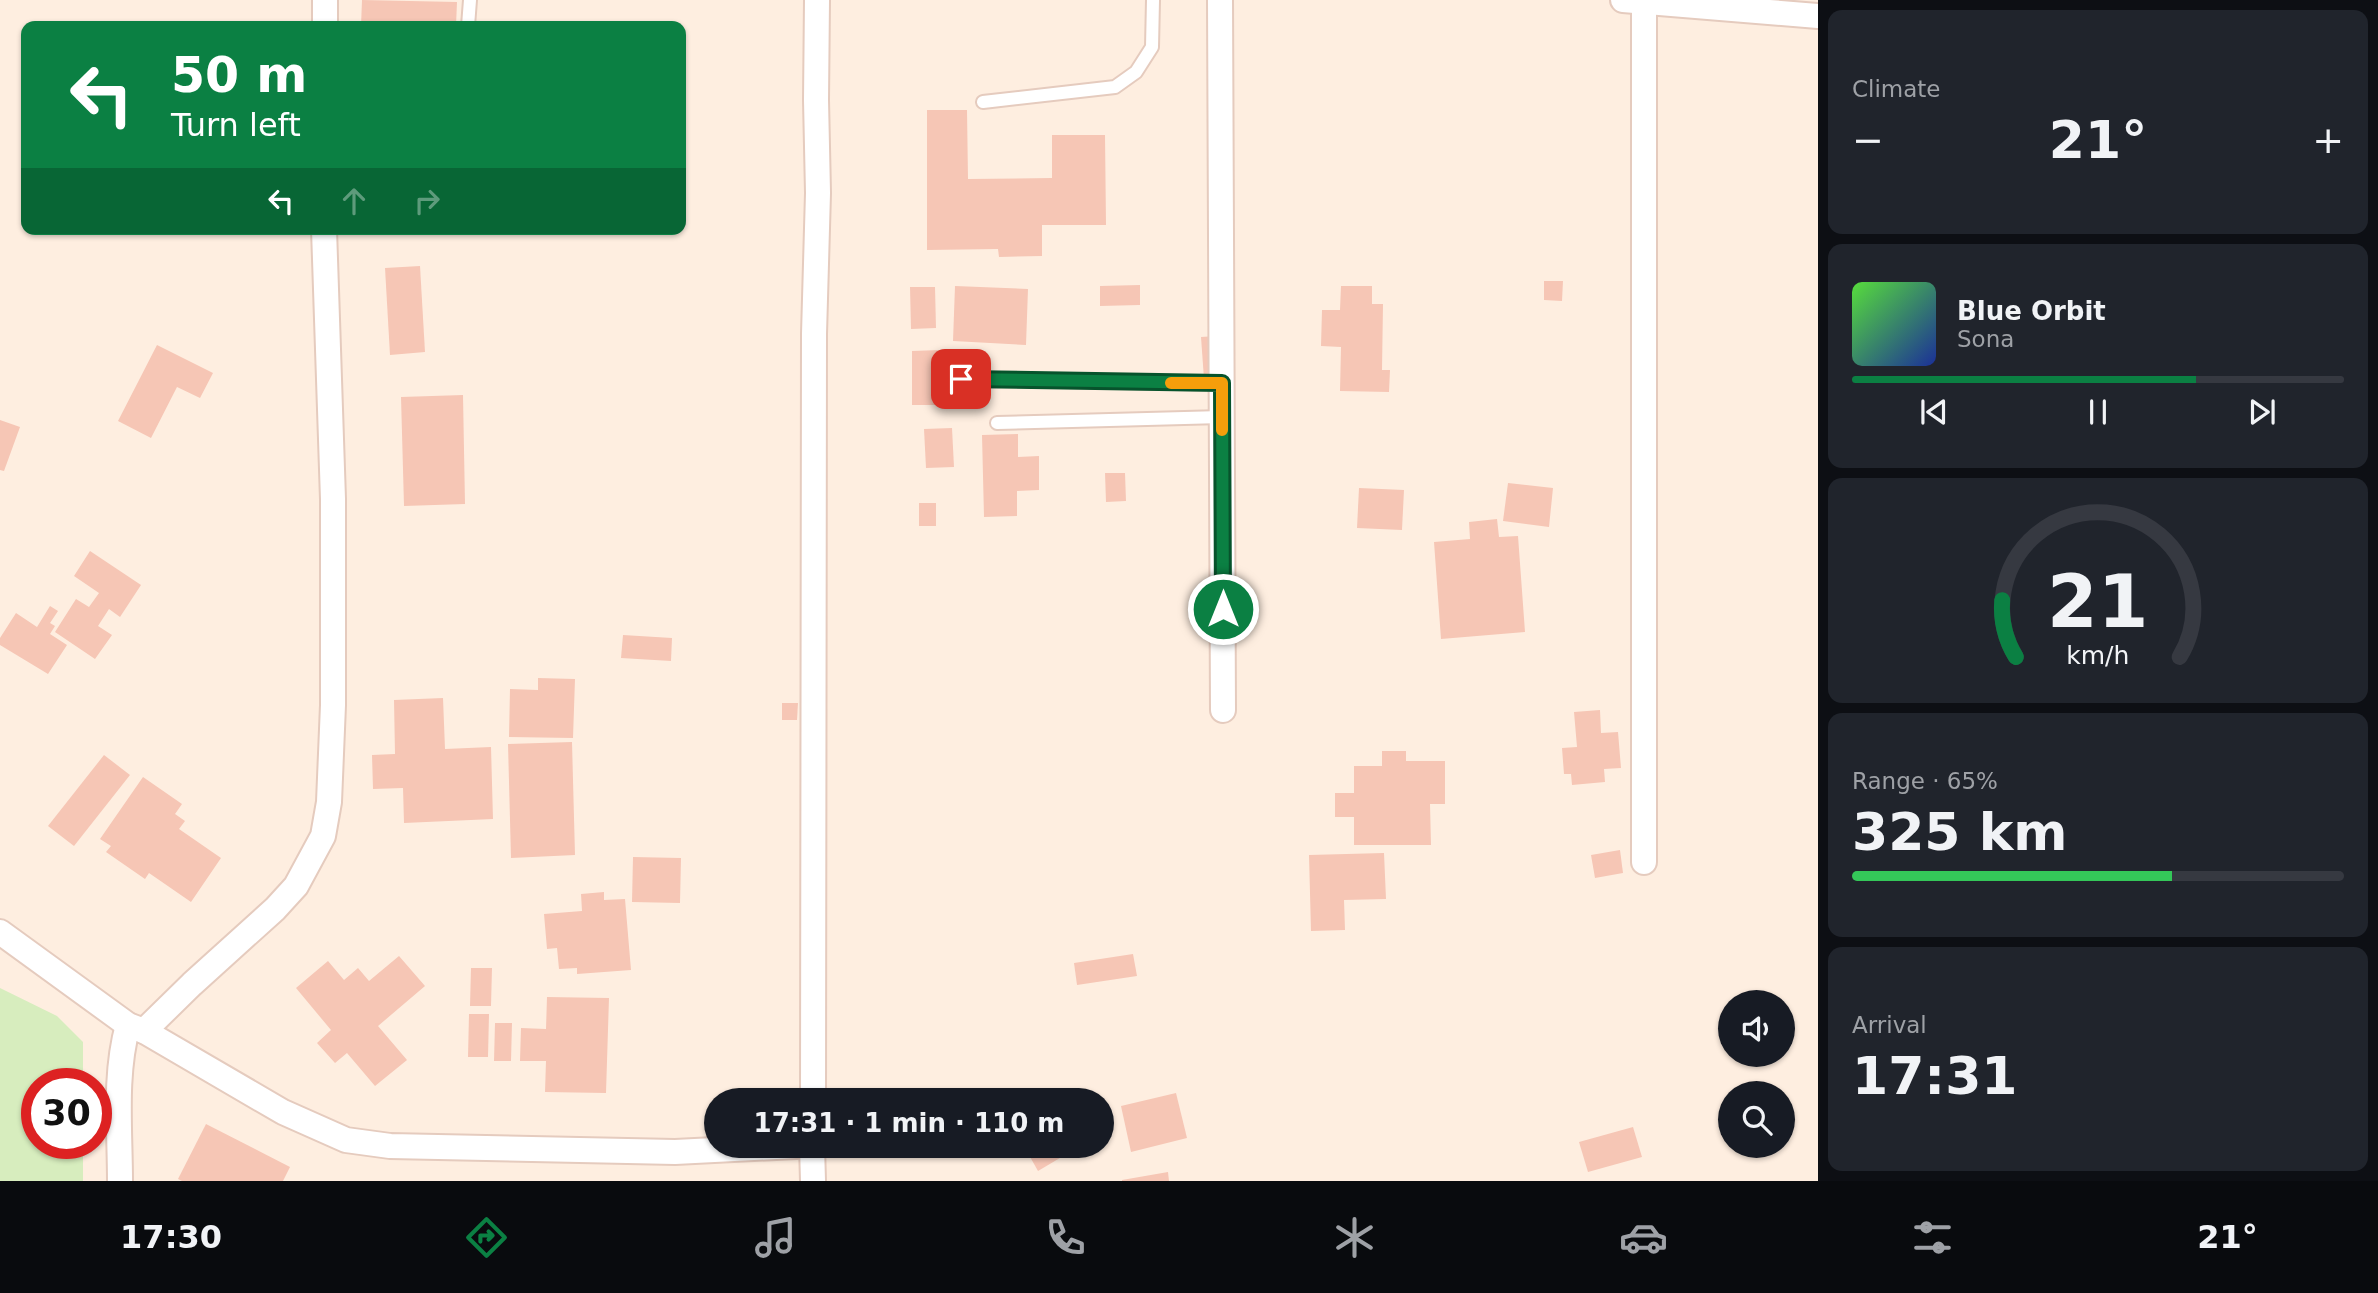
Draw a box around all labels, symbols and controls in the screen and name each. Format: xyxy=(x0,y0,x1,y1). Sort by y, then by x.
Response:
text: 50 m xyxy=(171,47,307,104)
icon: left xyxy=(56,49,147,140)
text: Climate xyxy=(1852,76,1941,102)
text: Turn left xyxy=(171,106,301,144)
text: 21° xyxy=(2049,110,2147,170)
text: − xyxy=(1852,118,1884,162)
text: + xyxy=(2312,118,2344,162)
icon: left xyxy=(262,182,300,220)
icon: ahead xyxy=(335,182,373,220)
icon: right xyxy=(408,182,446,220)
text: Blue Orbit xyxy=(1957,296,2106,326)
text: Sona xyxy=(1957,326,2014,352)
pin xyxy=(931,349,991,409)
icon: arrive xyxy=(942,360,980,398)
icon: previous xyxy=(1915,393,1953,431)
icon: pause xyxy=(2079,393,2117,431)
icon: next xyxy=(2243,393,2281,431)
text: 21 xyxy=(2047,559,2149,644)
position arrow xyxy=(1186,572,1260,646)
text: km/h xyxy=(2066,640,2130,669)
text: Range · 65% xyxy=(1852,768,1998,794)
text: 325 km xyxy=(1852,802,2067,862)
map controls xyxy=(1718,990,1795,1158)
button: sound xyxy=(1718,990,1795,1067)
text: Arrival xyxy=(1852,1012,1927,1038)
text: 17:31 xyxy=(1852,1046,2018,1106)
speed limit sign: 30 xyxy=(21,1068,112,1159)
button: search xyxy=(1718,1081,1795,1158)
text: 17:31 · 1 min · 110 m xyxy=(754,1108,1064,1138)
icon: directions xyxy=(462,1213,511,1262)
icon: music xyxy=(751,1213,800,1262)
icon: phone xyxy=(1041,1213,1090,1262)
icon: climate xyxy=(1330,1213,1379,1262)
icon: car xyxy=(1619,1213,1668,1262)
icon: filters xyxy=(1908,1213,1957,1262)
text: 17:30 xyxy=(120,1218,222,1256)
text: 21° xyxy=(2197,1218,2258,1256)

